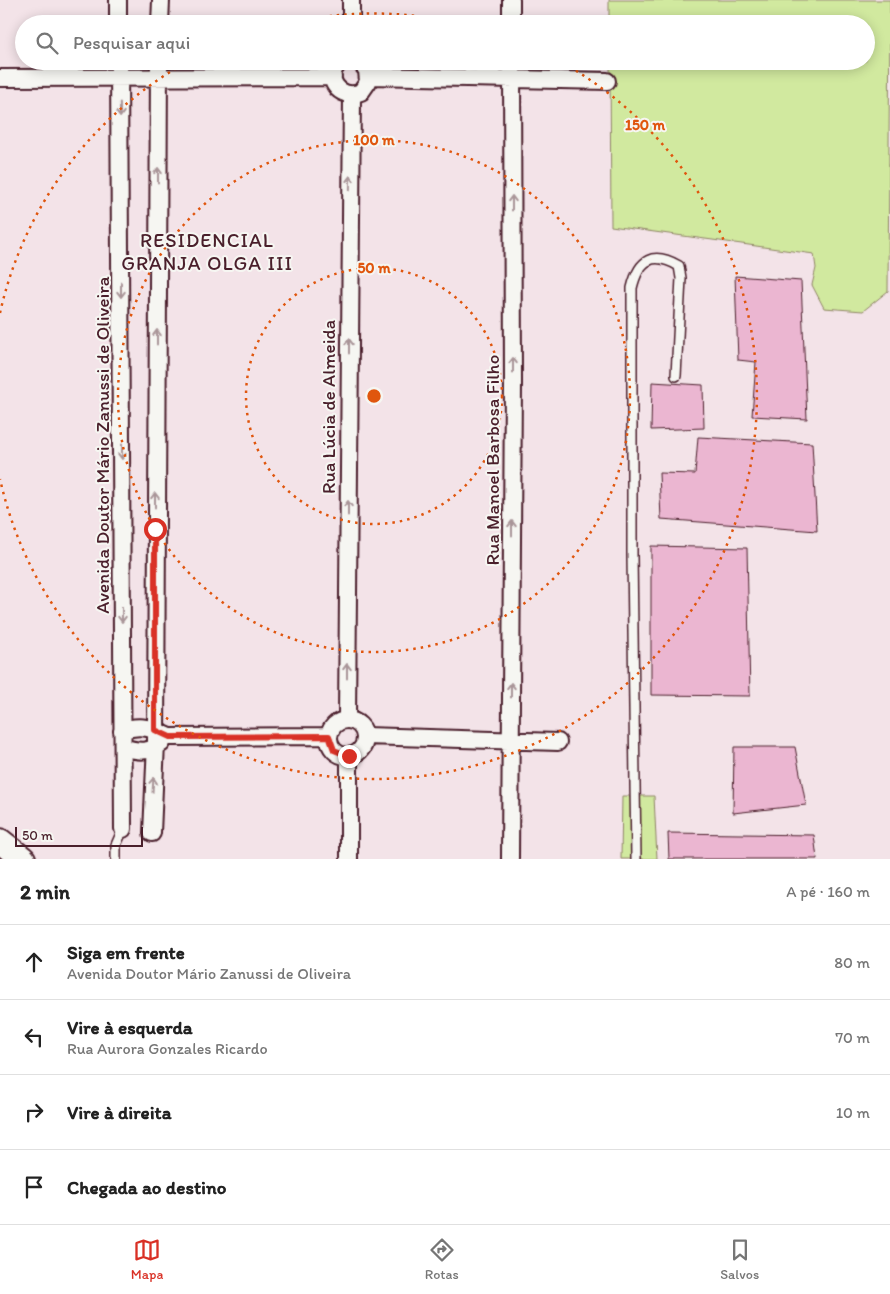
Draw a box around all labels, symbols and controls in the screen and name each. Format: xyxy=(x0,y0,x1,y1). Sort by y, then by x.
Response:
search box xyxy=(15,15,875,70)
icon: search xyxy=(33,29,61,57)
text: Pesquisar aqui xyxy=(73,31,190,54)
one-way arrow xyxy=(115,102,125,118)
text: 150 m xyxy=(625,116,665,134)
text: 100 m xyxy=(353,131,395,149)
one-way arrow xyxy=(153,167,163,183)
one-way arrow xyxy=(346,175,355,191)
one-way arrow xyxy=(507,195,517,212)
district label: RESIDENCIAL GRANJA OLGA III xyxy=(121,228,293,275)
text: 50 m xyxy=(357,259,391,277)
street label: Avenida Doutor Mário Zanussi de Oliveira xyxy=(91,276,114,614)
one-way arrow xyxy=(116,282,126,298)
street label: Rua Lúcia de Almeida xyxy=(317,320,340,494)
one-way arrow xyxy=(152,329,162,346)
one-way arrow xyxy=(344,338,353,354)
street label: Rua Manoel Barbosa Filho xyxy=(481,354,504,566)
one-way arrow xyxy=(508,358,518,374)
centre of rings xyxy=(365,387,383,405)
one-way arrow xyxy=(117,444,127,460)
one-way arrow xyxy=(150,492,160,508)
one-way arrow xyxy=(343,500,353,516)
route start xyxy=(144,518,167,541)
one-way arrow xyxy=(507,520,517,536)
one-way arrow xyxy=(117,606,127,623)
one-way arrow xyxy=(342,663,352,679)
one-way arrow xyxy=(506,683,516,699)
route end xyxy=(338,745,361,768)
one-way arrow xyxy=(148,777,158,793)
scale bar xyxy=(15,824,142,847)
text: 50 m xyxy=(22,827,53,844)
text: 2 min xyxy=(20,879,70,904)
text: A pé · 160 m xyxy=(786,882,870,901)
text: Siga em frente xyxy=(67,941,185,964)
icon: ahead xyxy=(20,948,48,976)
text: 80 m xyxy=(834,953,870,972)
text: Avenida Doutor Mário Zanussi de Oliveira xyxy=(67,964,351,983)
text: Vire à esquerda xyxy=(67,1016,193,1039)
icon: left xyxy=(20,1023,48,1051)
text: 70 m xyxy=(835,1028,870,1047)
text: Rua Aurora Gonzales Ricardo xyxy=(67,1039,268,1058)
icon: right xyxy=(20,1098,48,1126)
text: Vire à direita xyxy=(67,1101,172,1124)
text: 10 m xyxy=(836,1103,870,1122)
icon: arrive xyxy=(20,1173,48,1201)
text: Chegada ao destino xyxy=(67,1176,226,1199)
tab: Mapa xyxy=(131,1236,163,1283)
tab: Rotas xyxy=(425,1236,459,1283)
tab: Salvos xyxy=(720,1236,759,1283)

